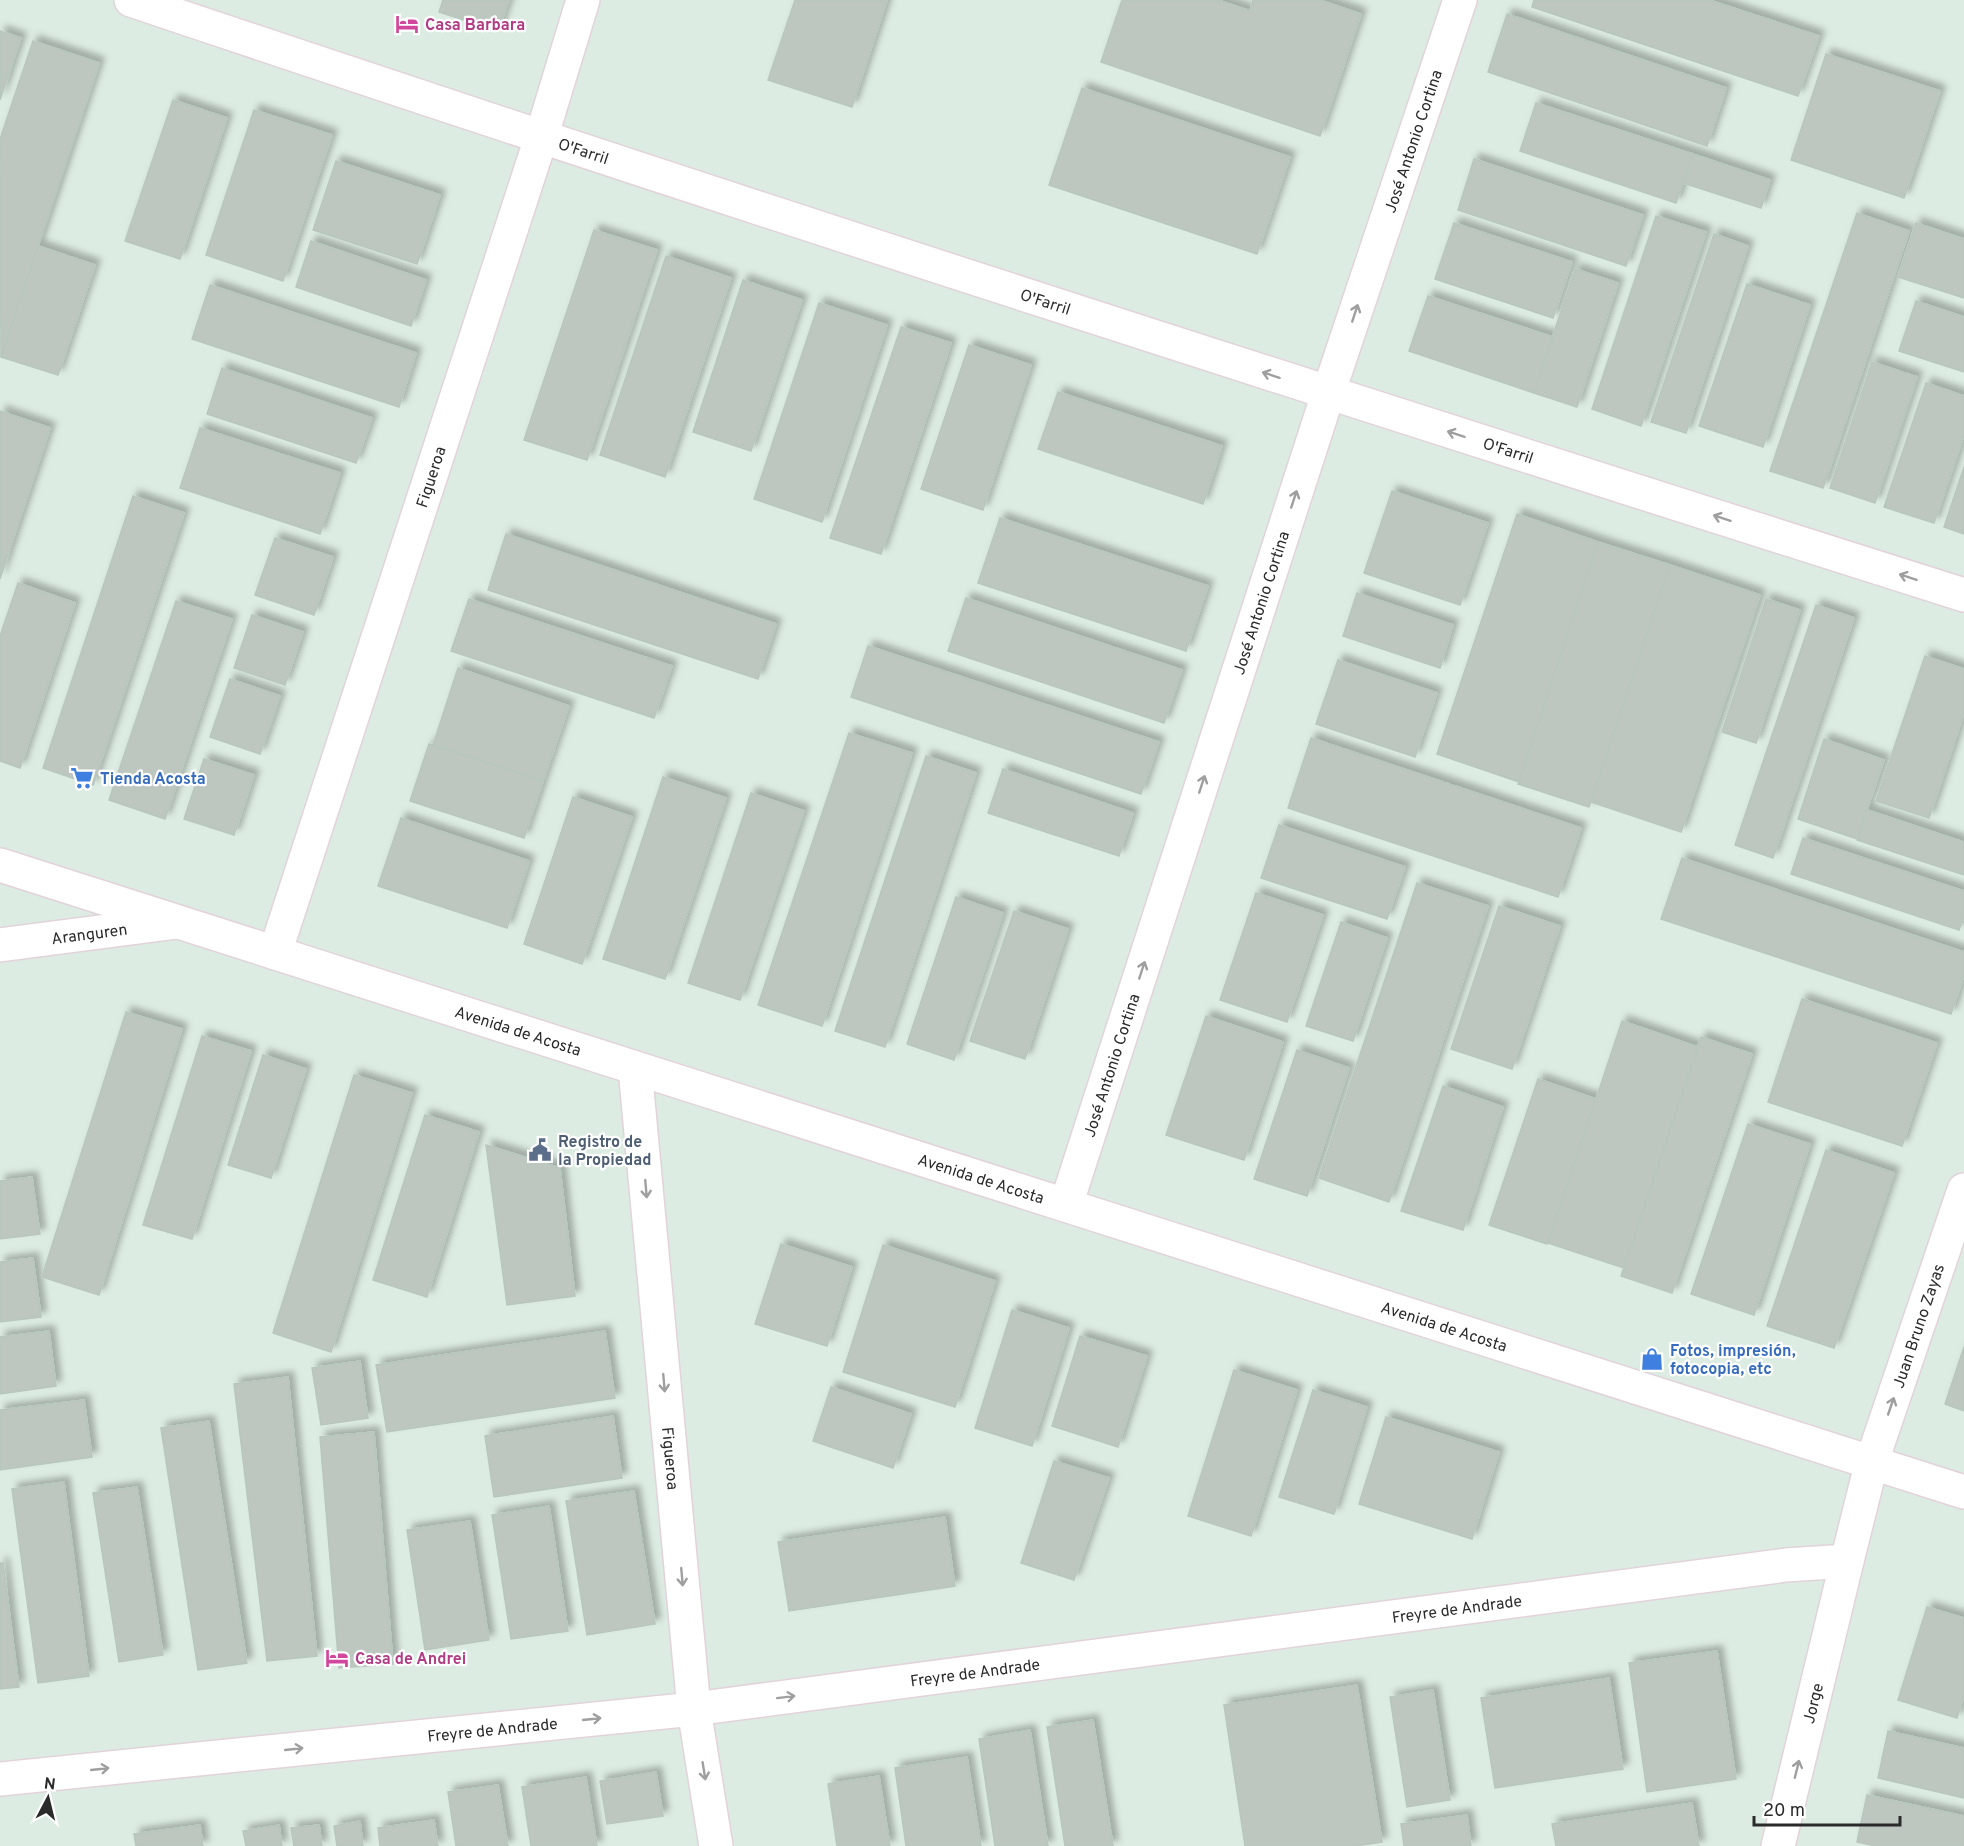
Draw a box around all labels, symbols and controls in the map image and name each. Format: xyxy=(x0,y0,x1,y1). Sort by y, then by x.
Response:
hotel icon: Casa Barbara xyxy=(394,11,420,37)
place label: Casa Barbara xyxy=(425,16,525,36)
street label: José Antonio Cortina xyxy=(1381,67,1448,216)
street label: O'Farril xyxy=(555,135,611,170)
street label: O'Farril xyxy=(1017,286,1073,321)
one-way arrow xyxy=(1350,304,1361,323)
one-way arrow xyxy=(1262,369,1281,380)
one-way arrow xyxy=(1447,428,1466,439)
street label: O'Farril xyxy=(1480,435,1536,469)
street label: Figueroa xyxy=(413,444,452,510)
one-way arrow xyxy=(1290,490,1301,509)
one-way arrow xyxy=(1713,512,1732,523)
street label: José Antonio Cortina xyxy=(1230,529,1295,678)
one-way arrow xyxy=(1899,571,1918,582)
supermarket icon: Tienda Acosta xyxy=(69,765,95,791)
place label: Tienda Acosta xyxy=(100,770,206,790)
one-way arrow xyxy=(1197,775,1208,794)
street label: Aranguren xyxy=(50,921,129,950)
one-way arrow xyxy=(1137,961,1148,980)
street label: José Antonio Cortina xyxy=(1081,991,1146,1140)
street label: Avenida de Acosta xyxy=(452,1003,583,1062)
place label: Registro de la Propiedad xyxy=(558,1133,651,1171)
public building icon: Registro de la Propiedad xyxy=(527,1137,553,1163)
street label: Avenida de Acosta xyxy=(915,1151,1046,1210)
one-way arrow xyxy=(641,1178,652,1198)
street label: Juan Bruno Zayas xyxy=(1889,1262,1950,1391)
street label: Avenida de Acosta xyxy=(1378,1298,1509,1357)
place label: Fotos, impresión, fotocopia, etc xyxy=(1670,1342,1796,1380)
shop icon: Fotos, impresión, fotocopia, etc xyxy=(1639,1346,1665,1372)
one-way arrow xyxy=(659,1372,670,1392)
one-way arrow xyxy=(1886,1397,1897,1416)
street label: Figueroa xyxy=(656,1426,682,1491)
one-way arrow xyxy=(677,1567,688,1586)
street label: Freyre de Andrade xyxy=(1391,1592,1523,1629)
hotel icon: Casa de Andrei xyxy=(324,1645,350,1671)
place label: Casa de Andrei xyxy=(355,1650,466,1670)
street label: Freyre de Andrade xyxy=(909,1655,1041,1692)
street label: Jorge xyxy=(1800,1681,1829,1726)
one-way arrow xyxy=(776,1691,796,1702)
one-way arrow xyxy=(582,1713,602,1724)
street label: Freyre de Andrade xyxy=(427,1715,559,1748)
one-way arrow xyxy=(284,1743,303,1754)
one-way arrow xyxy=(699,1760,710,1780)
one-way arrow xyxy=(1792,1760,1803,1779)
one-way arrow xyxy=(90,1763,109,1774)
north arrow xyxy=(18,1768,78,1828)
text: N xyxy=(43,1774,57,1796)
scale bar xyxy=(1754,1789,1900,1827)
text: 20 m xyxy=(1763,1800,1805,1823)

